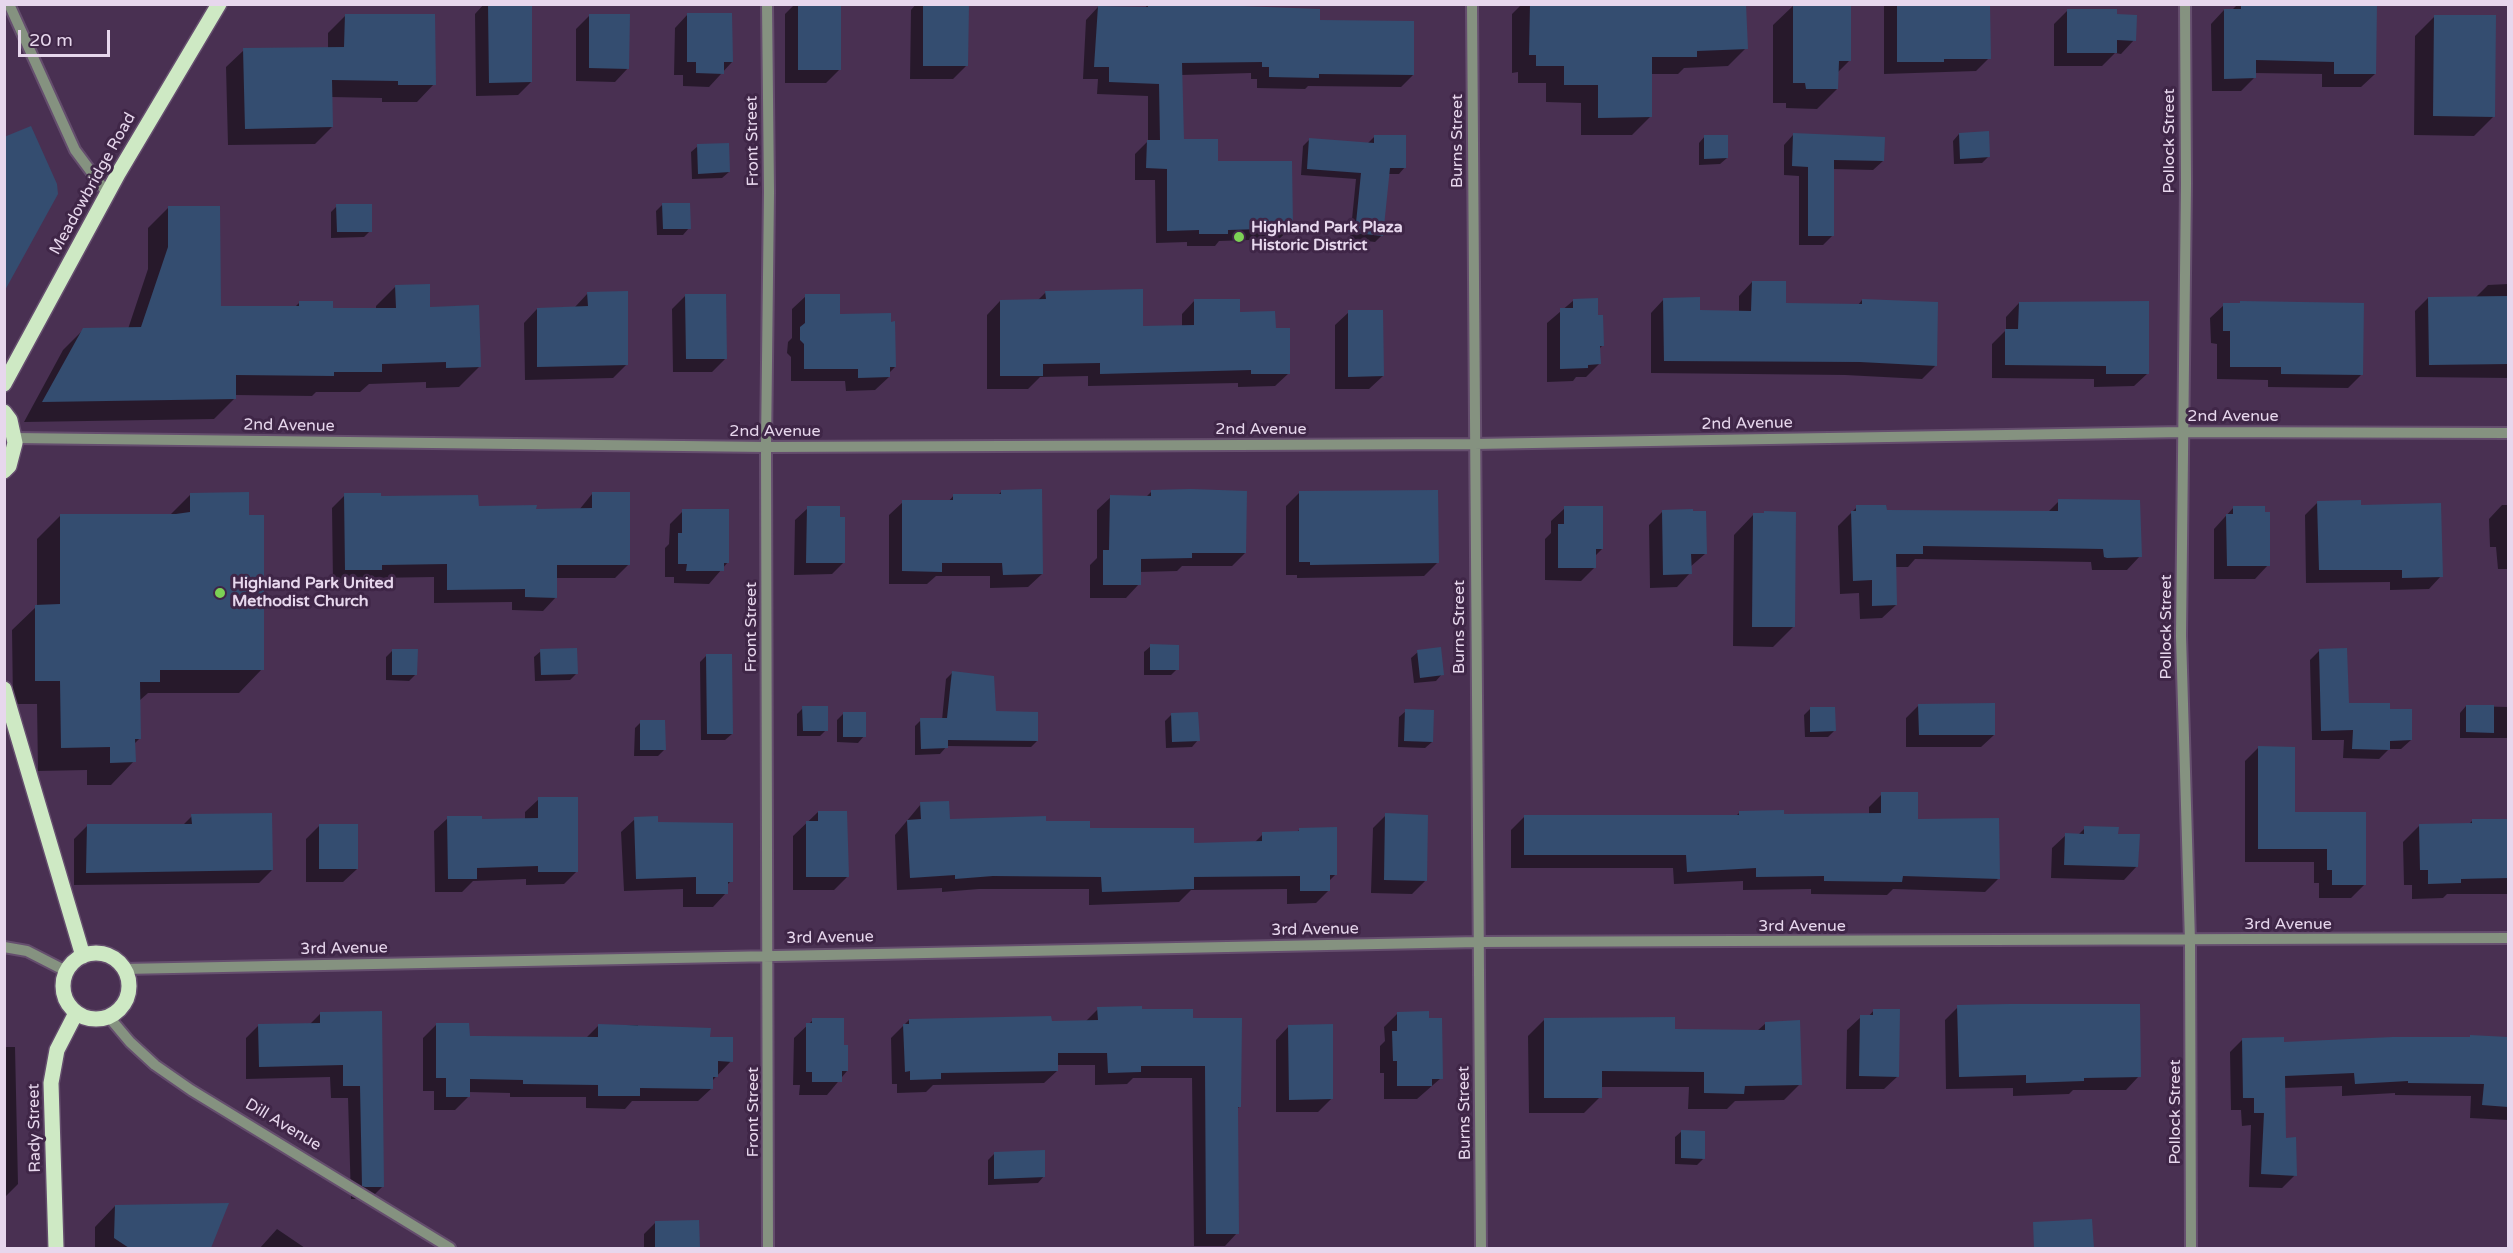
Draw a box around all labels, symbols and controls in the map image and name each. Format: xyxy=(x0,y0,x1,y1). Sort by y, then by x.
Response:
scale bar xyxy=(21,18,112,56)
text: 20 m xyxy=(29,29,73,51)
street label: Pollock Street xyxy=(2160,88,2180,194)
street label: Burns Street xyxy=(1448,94,1468,188)
street label: Front Street xyxy=(743,96,763,186)
street label: Meadowbridge Road xyxy=(46,110,140,258)
place label: Highland Park Plaza Historic District xyxy=(1251,218,1403,256)
marker: Highland Park Plaza Historic District xyxy=(1232,230,1246,244)
street label: 2nd Avenue xyxy=(2187,407,2279,427)
street label: 2nd Avenue xyxy=(1701,414,1793,434)
street label: 2nd Avenue xyxy=(243,416,335,436)
street label: 2nd Avenue xyxy=(1215,420,1307,440)
street label: 2nd Avenue xyxy=(729,422,821,442)
place label: Highland Park United Methodist Church xyxy=(232,574,394,612)
street label: Pollock Street xyxy=(2157,574,2177,680)
street label: Burns Street xyxy=(1450,580,1470,674)
street label: Front Street xyxy=(742,582,762,672)
marker: Highland Park United Methodist Church xyxy=(213,586,227,600)
street label: 3rd Avenue xyxy=(2244,915,2332,935)
street label: 3rd Avenue xyxy=(1758,917,1846,937)
street label: 3rd Avenue xyxy=(1271,920,1359,940)
street label: 3rd Avenue xyxy=(786,928,874,948)
street label: 3rd Avenue xyxy=(300,939,388,959)
street label: Pollock Street xyxy=(2166,1059,2186,1165)
street label: Burns Street xyxy=(1455,1066,1475,1160)
street label: Front Street xyxy=(744,1067,764,1157)
street label: Rady Street xyxy=(25,1083,45,1173)
street label: Dill Avenue xyxy=(242,1095,324,1155)

